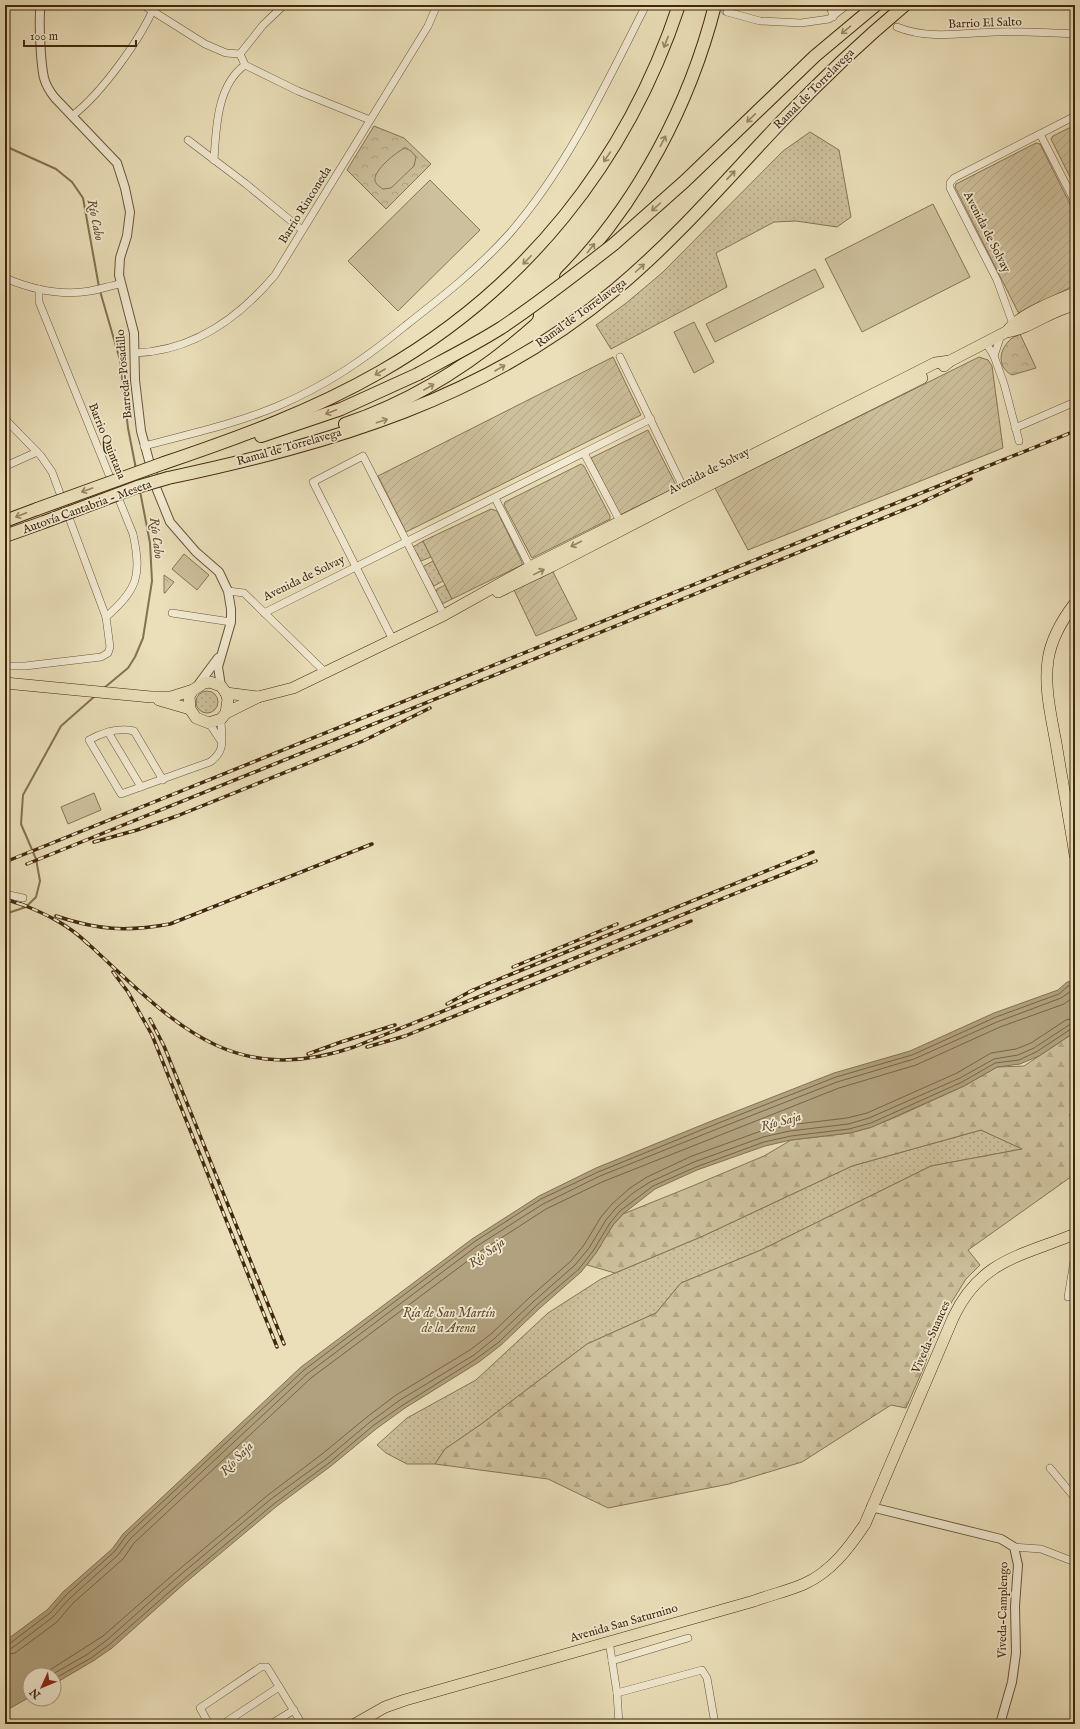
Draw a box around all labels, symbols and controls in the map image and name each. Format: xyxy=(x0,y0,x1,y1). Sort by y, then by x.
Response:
street label: Barrio El Salto xyxy=(948,14,1023,32)
scale bar xyxy=(24,22,136,48)
one-way arrow xyxy=(841,25,851,34)
text: 100 m xyxy=(30,29,58,44)
one-way arrow xyxy=(662,35,670,47)
street label: Ramal de Torrelavega xyxy=(770,45,858,133)
one-way arrow xyxy=(746,113,756,123)
one-way arrow xyxy=(660,135,667,147)
one-way arrow xyxy=(603,152,611,163)
street label: Barrio Rinconeda xyxy=(275,163,335,246)
one-way arrow xyxy=(726,170,736,180)
street label: Avenida de Solvay xyxy=(960,188,1014,275)
water label: Río Cabo xyxy=(83,198,107,242)
one-way arrow xyxy=(651,202,661,211)
one-way arrow xyxy=(586,243,595,254)
one-way arrow xyxy=(522,255,532,265)
one-way arrow xyxy=(635,263,645,273)
street label: Ramal de Torrelavega xyxy=(533,275,630,351)
street label: Barreda-Posadillo xyxy=(113,328,135,419)
one-way arrow xyxy=(494,364,506,372)
one-way arrow xyxy=(374,369,386,377)
one-way arrow xyxy=(423,382,435,390)
street label: Barrio Quintana xyxy=(85,401,129,482)
one-way arrow xyxy=(325,409,337,417)
one-way arrow xyxy=(375,416,387,424)
street label: Ramal de Torrelavega xyxy=(235,425,344,469)
street label: Avenida de Solvay xyxy=(665,444,752,498)
street label: Autovía Cantabria - Meseta xyxy=(19,476,154,538)
one-way arrow xyxy=(82,487,94,495)
one-way arrow xyxy=(16,512,28,520)
water label: Río Cabo xyxy=(145,516,167,560)
one-way arrow xyxy=(570,540,582,548)
street label: Avenida de Solvay xyxy=(260,552,347,605)
one-way arrow xyxy=(533,568,545,575)
water label: Río Saja xyxy=(759,1108,803,1136)
water label: Río Saja xyxy=(465,1234,509,1272)
street label: Viveda-Suances xyxy=(908,1298,954,1376)
water label: Ría de San Martín de la Arena xyxy=(403,1305,495,1337)
water label: Río Saja xyxy=(217,1438,258,1480)
street label: Viveda-Camplengo xyxy=(995,1561,1012,1659)
street label: Avenida San Saturnino xyxy=(567,1600,680,1646)
north arrow xyxy=(22,1667,62,1707)
text: N xyxy=(27,1685,45,1702)

